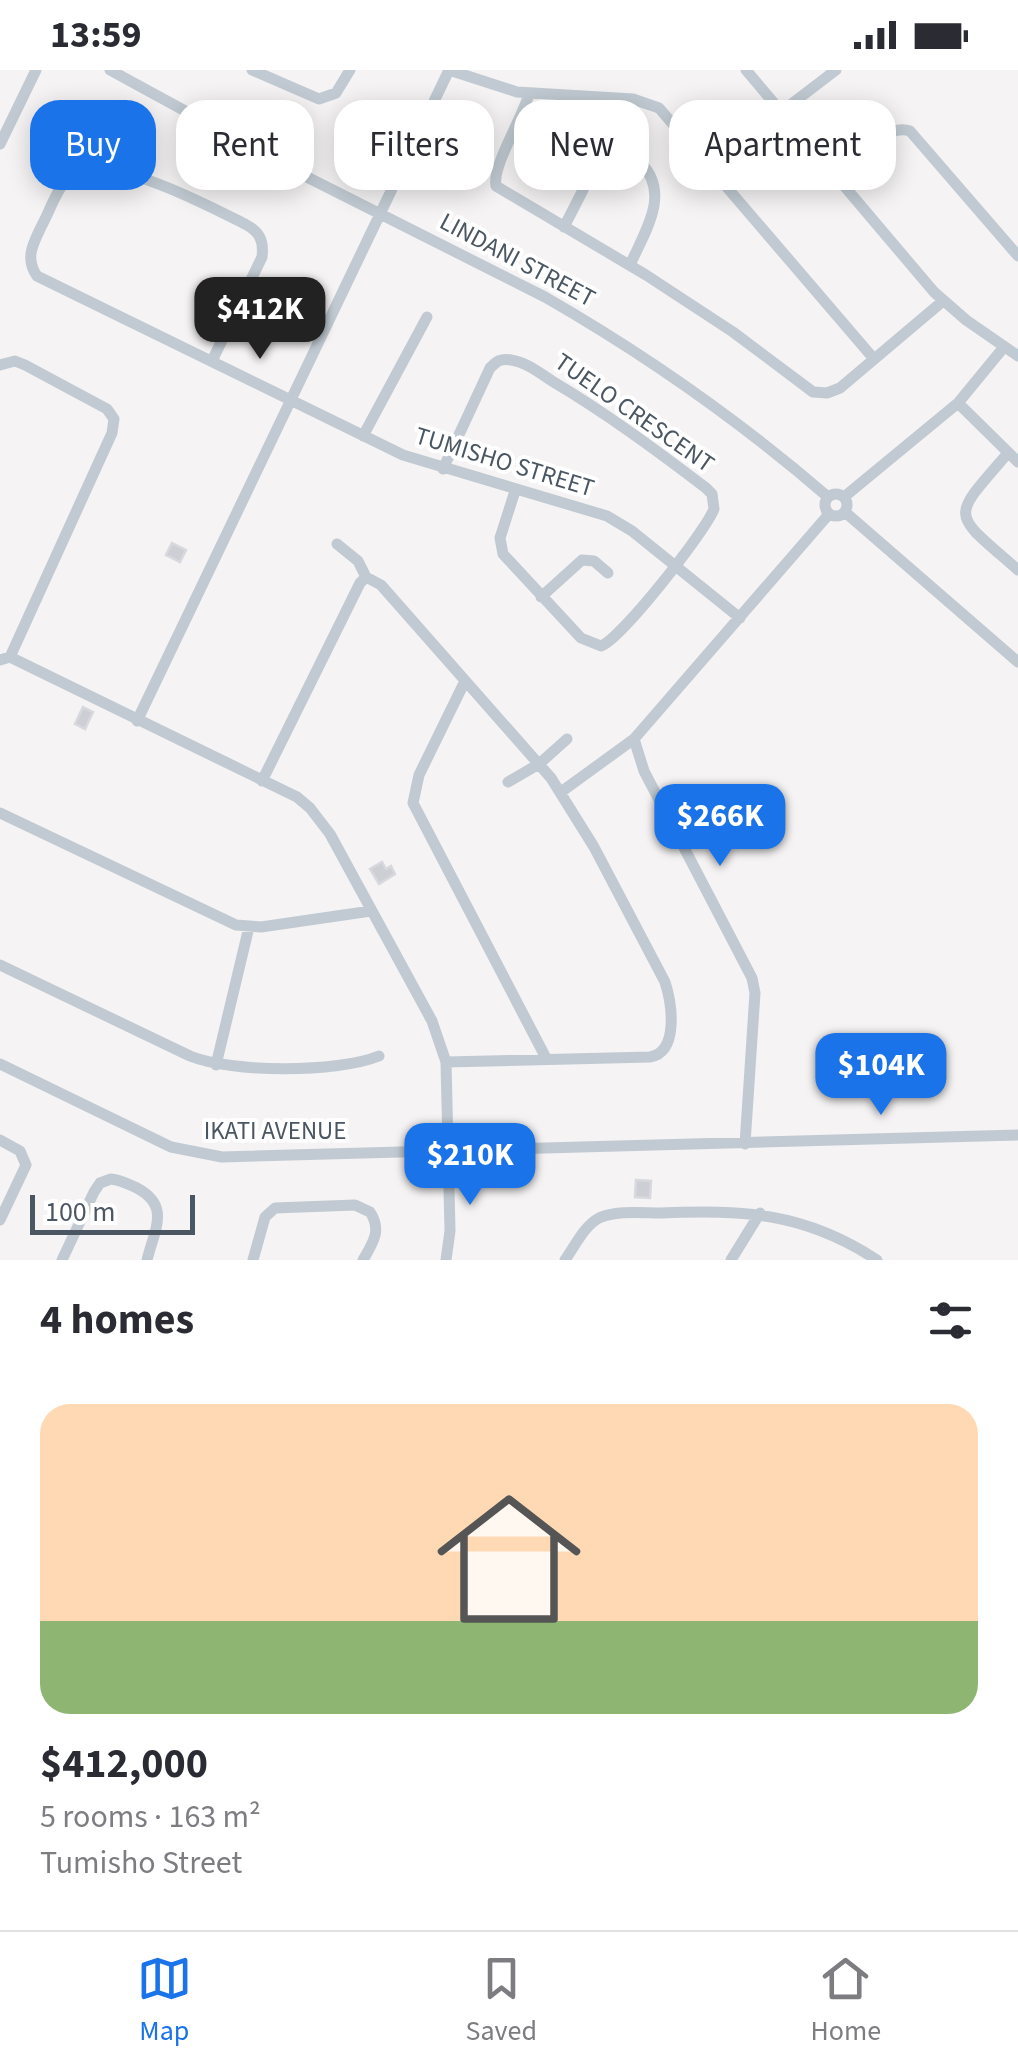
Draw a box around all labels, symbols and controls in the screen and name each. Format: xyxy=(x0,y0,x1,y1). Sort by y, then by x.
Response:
text: 13:59 xyxy=(50,8,142,62)
chip: Buy xyxy=(30,100,156,190)
chip: Rent xyxy=(176,100,314,190)
chip: Filters xyxy=(334,100,494,190)
chip: New xyxy=(514,100,649,190)
chip: Apartment xyxy=(669,100,896,190)
street label: LINDANI STREET xyxy=(433,204,602,316)
pin: $412K xyxy=(190,277,330,362)
text: $412K xyxy=(216,286,304,332)
street label: TUELO CRESCENT xyxy=(547,344,722,481)
street label: TUMISHO STREET xyxy=(411,418,599,506)
pin: $266K xyxy=(650,784,790,869)
text: $266K xyxy=(676,793,764,839)
pin: $104K xyxy=(811,1033,951,1118)
text: $104K xyxy=(837,1042,925,1088)
street label: IKATI AVENUE xyxy=(204,1113,346,1149)
pin: $210K xyxy=(400,1123,540,1208)
text: $210K xyxy=(426,1132,514,1178)
scale bar xyxy=(30,1190,195,1234)
text: 100 m xyxy=(45,1192,116,1232)
text: 4 homes xyxy=(40,1290,194,1350)
icon: filters xyxy=(923,1293,978,1348)
icon: home xyxy=(419,1469,599,1649)
text: $412,000 xyxy=(40,1734,208,1794)
text: 5 rooms · 163 m² xyxy=(40,1794,261,1840)
text: Tumisho Street xyxy=(40,1840,242,1886)
tab: Map xyxy=(137,1951,192,2051)
tab: Saved xyxy=(465,1951,537,2051)
tab: Home xyxy=(811,1951,881,2051)

